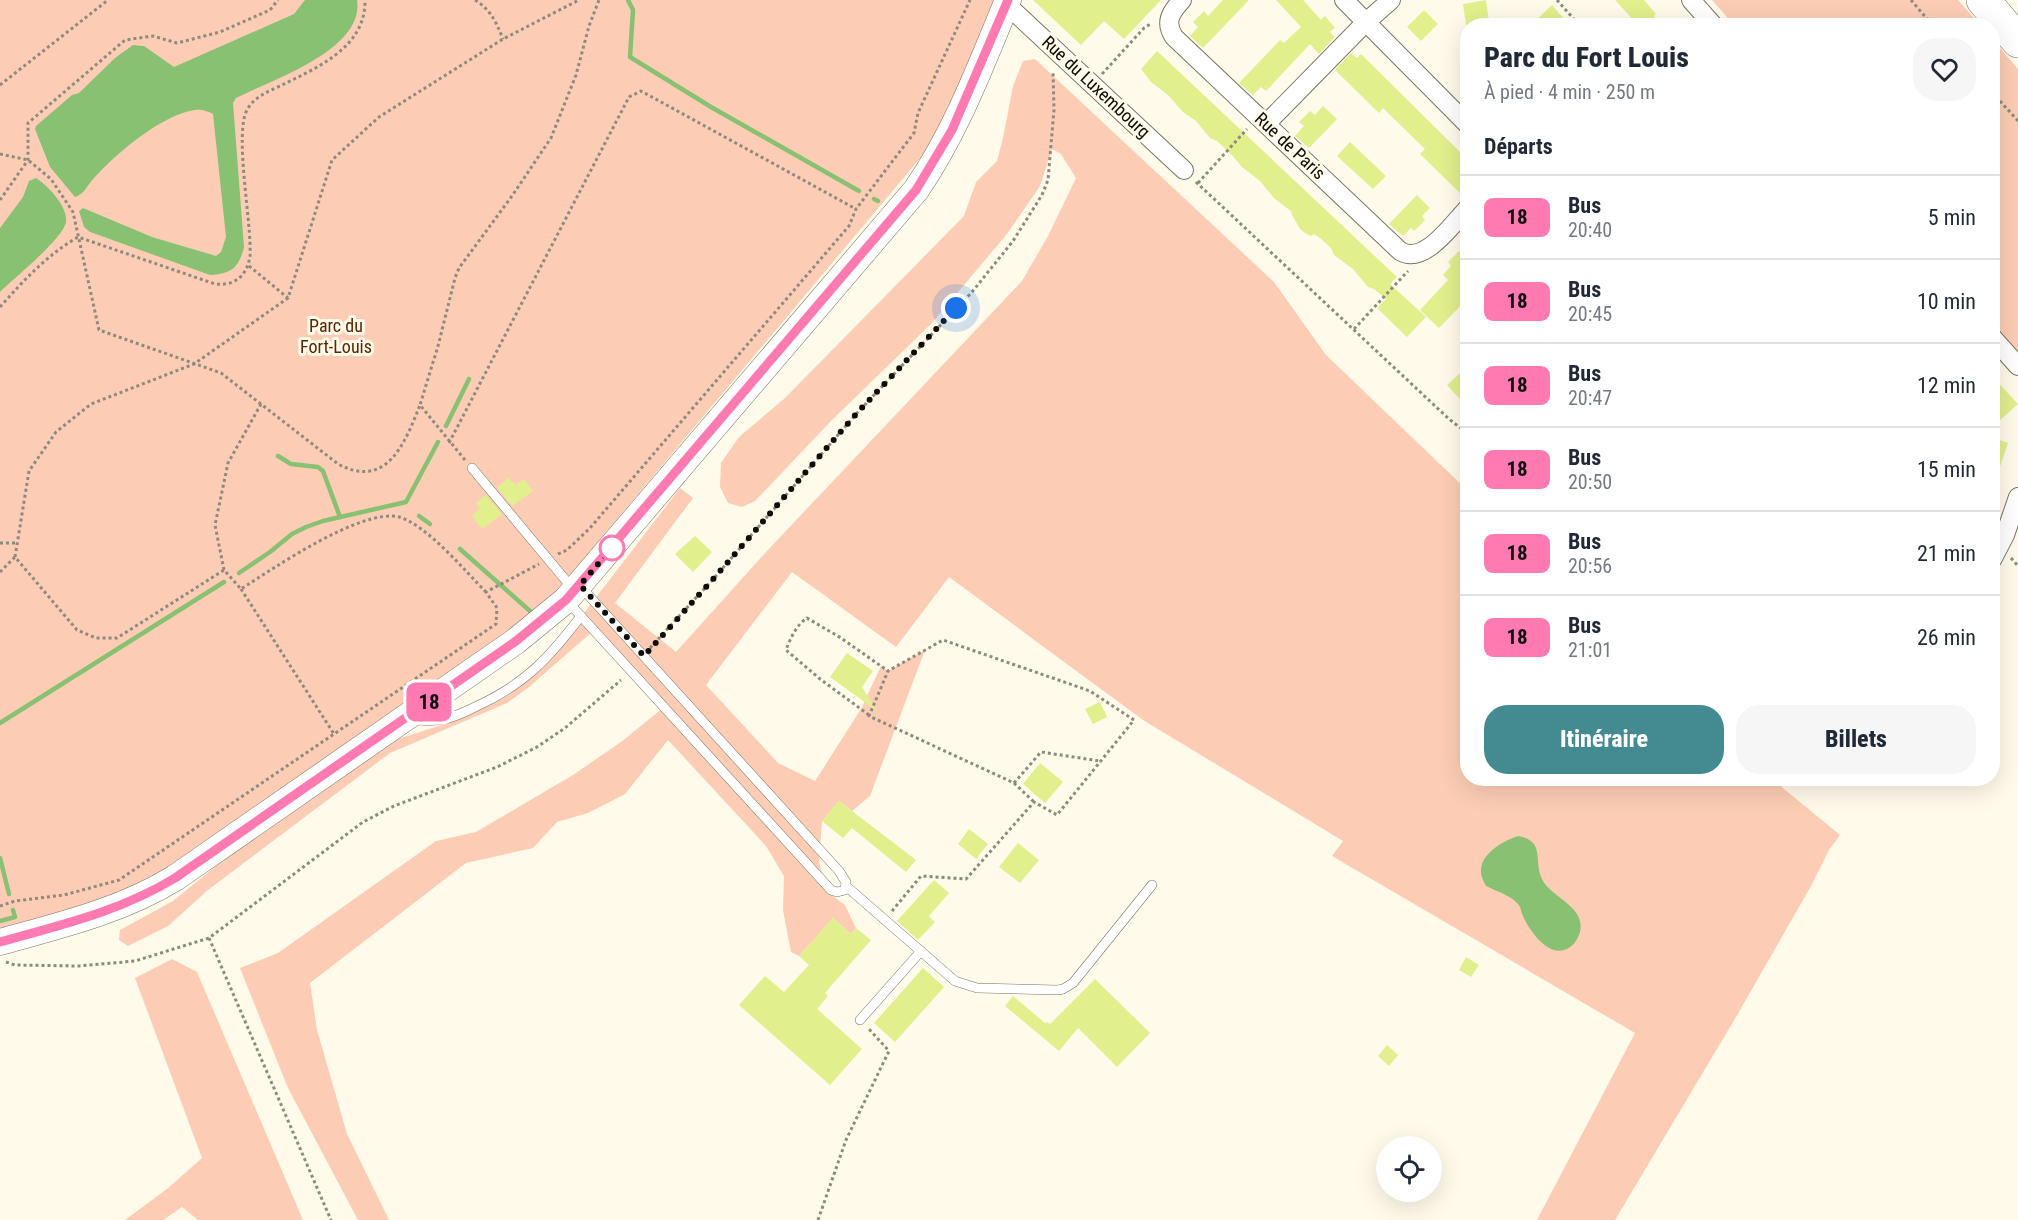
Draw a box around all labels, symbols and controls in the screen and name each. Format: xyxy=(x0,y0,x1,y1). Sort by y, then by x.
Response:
street label: Rue du Luxembourg xyxy=(1038,31,1155,142)
button: heart xyxy=(1913,38,1976,101)
text: Parc du Fort Louis xyxy=(1484,41,1689,74)
text: À pied · 4 min · 250 m xyxy=(1484,80,1655,104)
street label: Rue de Paris xyxy=(1251,108,1330,184)
text: Départs xyxy=(1484,134,1553,159)
text: Bus xyxy=(1568,193,1601,218)
text: 18 xyxy=(1506,205,1528,229)
text: 5 min xyxy=(1928,205,1976,230)
text: 20:40 xyxy=(1568,218,1612,242)
text: Bus xyxy=(1568,277,1601,302)
text: 18 xyxy=(1506,289,1528,313)
text: 10 min xyxy=(1917,289,1976,314)
your location xyxy=(941,293,971,323)
text: 20:45 xyxy=(1568,302,1612,326)
park label: Parc du Fort-Louis xyxy=(300,315,372,357)
text: Bus xyxy=(1568,361,1601,386)
text: 18 xyxy=(1506,373,1528,397)
text: 12 min xyxy=(1917,373,1976,398)
text: 20:47 xyxy=(1568,386,1612,410)
text: Bus xyxy=(1568,445,1601,470)
text: 18 xyxy=(1506,457,1528,481)
text: 15 min xyxy=(1917,457,1976,482)
text: 20:50 xyxy=(1568,470,1612,494)
text: Bus xyxy=(1568,529,1601,554)
unlabelled marker xyxy=(599,535,625,561)
text: 18 xyxy=(1506,541,1528,565)
text: 21 min xyxy=(1917,541,1976,566)
text: 20:56 xyxy=(1568,554,1612,578)
text: Bus xyxy=(1568,613,1601,638)
text: 18 xyxy=(1506,625,1528,649)
text: 26 min xyxy=(1917,625,1976,650)
text: 21:01 xyxy=(1568,638,1612,662)
line badge: 18 xyxy=(402,682,456,722)
text: 18 xyxy=(418,690,440,714)
button: Itinéraire xyxy=(1484,705,1724,774)
button: Billets xyxy=(1736,705,1976,774)
map controls xyxy=(1376,1136,1442,1202)
button: locate xyxy=(1376,1136,1442,1202)

